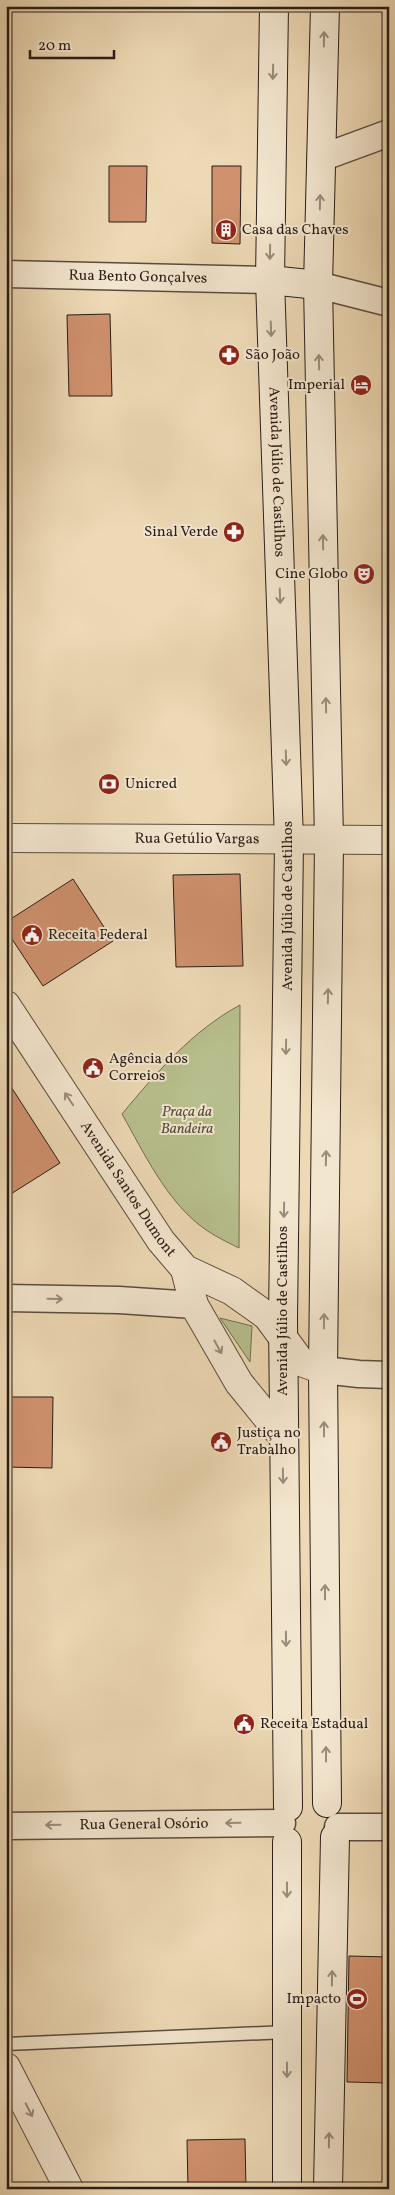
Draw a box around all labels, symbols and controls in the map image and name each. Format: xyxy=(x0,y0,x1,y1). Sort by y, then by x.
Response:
scale bar xyxy=(30,28,114,60)
one-way arrow xyxy=(319,31,329,48)
text: 20 m xyxy=(38,36,71,57)
one-way arrow xyxy=(268,64,278,80)
one-way arrow xyxy=(315,194,325,210)
building icon: Casa das Chaves xyxy=(214,218,238,242)
place label: Casa das Chaves xyxy=(242,220,349,241)
one-way arrow xyxy=(265,244,275,260)
street label: Rua Bento Gonçalves xyxy=(68,265,208,289)
one-way arrow xyxy=(267,320,276,336)
pharmacy icon: São João xyxy=(217,343,241,367)
place label: São João xyxy=(245,345,300,366)
one-way arrow xyxy=(314,355,324,371)
hotel icon: Imperial xyxy=(349,373,373,397)
place label: Imperial xyxy=(288,375,345,396)
street label: Avenida Júlio de Castilhos xyxy=(263,386,290,557)
pharmacy icon: Sinal Verde xyxy=(222,520,246,544)
place label: Sinal Verde xyxy=(144,522,218,543)
one-way arrow xyxy=(318,534,328,550)
theatre icon: Cine Globo xyxy=(352,562,376,586)
place label: Cine Globo xyxy=(275,564,348,585)
one-way arrow xyxy=(276,588,285,604)
one-way arrow xyxy=(321,697,331,713)
one-way arrow xyxy=(281,750,291,766)
bank icon: Unicred xyxy=(97,772,121,796)
place label: Unicred xyxy=(125,774,177,795)
street label: Avenida Júlio de Castilhos xyxy=(278,821,299,991)
street label: Rua Getúlio Vargas xyxy=(134,828,260,850)
public building icon: Receita Federal xyxy=(20,923,44,947)
place label: Receita Federal xyxy=(48,925,148,946)
one-way arrow xyxy=(323,988,332,1004)
one-way arrow xyxy=(281,1038,291,1055)
place label: Agência dos Correios xyxy=(109,1049,188,1087)
public building icon: Agência dos Correios xyxy=(81,1056,105,1080)
one-way arrow xyxy=(63,1092,74,1106)
park label: Praça da Bandeira xyxy=(161,1102,213,1140)
street label: Avenida Santos Dumont xyxy=(75,1117,181,1262)
one-way arrow xyxy=(321,1151,331,1167)
one-way arrow xyxy=(279,1201,289,1217)
street label: Avenida Júlio de Castilhos xyxy=(273,1226,294,1396)
one-way arrow xyxy=(46,1294,63,1304)
one-way arrow xyxy=(319,1313,329,1330)
one-way arrow xyxy=(214,1340,224,1354)
one-way arrow xyxy=(319,1421,329,1438)
place label: Justiça no Trabalho xyxy=(237,1423,301,1461)
public building icon: Justiça no Trabalho xyxy=(209,1430,233,1454)
one-way arrow xyxy=(278,1468,288,1484)
one-way arrow xyxy=(320,1584,330,1600)
one-way arrow xyxy=(281,1630,290,1646)
public building icon: Receita Estadual xyxy=(232,1712,256,1736)
place label: Receita Estadual xyxy=(260,1714,368,1735)
one-way arrow xyxy=(322,1746,331,1762)
street label: Rua General Osório xyxy=(79,1813,209,1836)
one-way arrow xyxy=(225,1818,242,1828)
one-way arrow xyxy=(45,1821,61,1830)
one-way arrow xyxy=(282,1882,292,1898)
one-way arrow xyxy=(327,1970,337,1986)
sports icon: Impacto xyxy=(345,1987,369,2011)
place label: Impacto xyxy=(287,1989,341,2010)
one-way arrow xyxy=(282,2062,292,2078)
one-way arrow xyxy=(24,2103,34,2118)
one-way arrow xyxy=(324,2132,334,2148)

